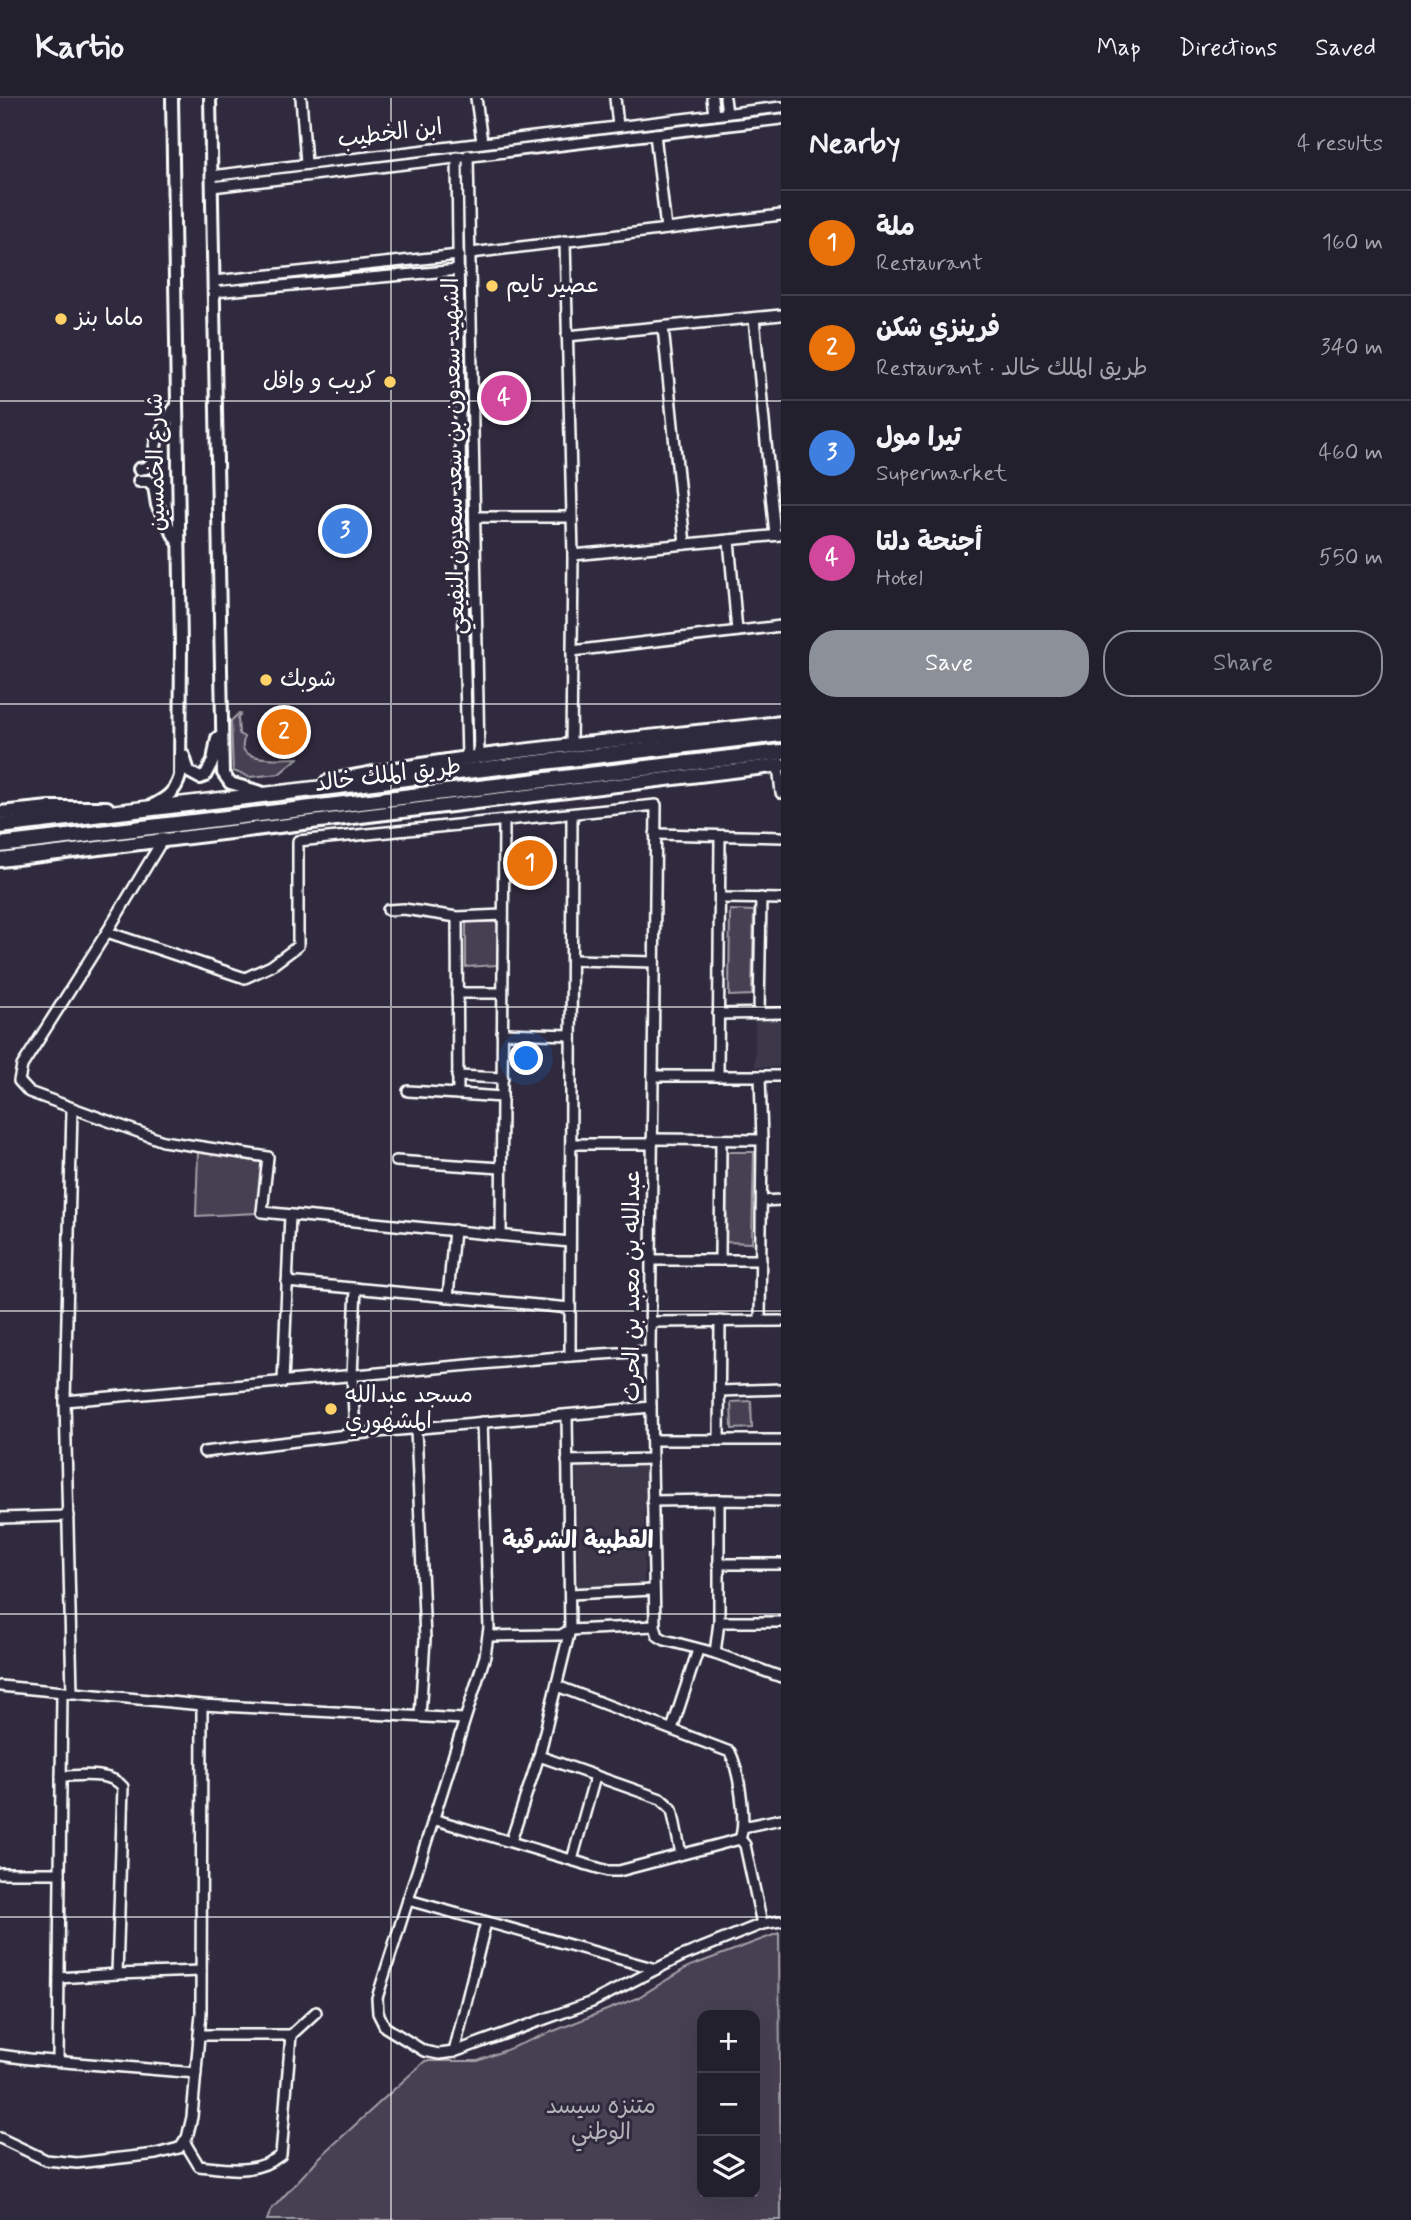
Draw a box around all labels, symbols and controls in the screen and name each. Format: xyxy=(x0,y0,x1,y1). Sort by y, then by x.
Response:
text: Kartio xyxy=(35,26,124,70)
text: Map xyxy=(1097,33,1141,64)
text: Directions xyxy=(1179,33,1277,64)
text: Saved xyxy=(1315,33,1376,64)
street label: ابن الخطيب xyxy=(336,113,444,155)
text: Nearby xyxy=(809,124,900,163)
text: 4 results xyxy=(1297,129,1383,159)
text: ملة xyxy=(876,211,915,245)
text: 1 xyxy=(827,228,837,258)
text: 160 m xyxy=(1322,228,1383,258)
text: Restaurant xyxy=(876,249,983,279)
place label: عصير تايم xyxy=(506,271,599,302)
street label: الشهيد سعدون بن سعد سعدون النفيعي xyxy=(437,277,477,635)
marker: عصير تايم xyxy=(484,278,500,294)
place label: ماما بنز xyxy=(73,304,144,334)
marker: ماما بنز xyxy=(53,311,69,327)
text: فرينزي شكن xyxy=(876,312,1000,346)
text: 2 xyxy=(826,333,838,363)
text: 340 m xyxy=(1320,333,1383,363)
text: Restaurant · طريق الملك خالد xyxy=(876,354,1148,384)
place label: كريب و وافل xyxy=(263,367,376,397)
pin: 4 xyxy=(481,372,527,424)
marker: كريب و وافل xyxy=(382,374,398,390)
street label: شارع الخمسين xyxy=(141,392,173,532)
text: تيرا مول xyxy=(876,421,961,455)
text: 3 xyxy=(827,438,837,468)
text: 460 m xyxy=(1319,438,1383,468)
text: Supermarket xyxy=(876,459,1007,489)
pin: 3 xyxy=(322,505,368,557)
text: أجنحة دلتا xyxy=(876,526,982,560)
text: 4 xyxy=(825,543,839,573)
text: 550 m xyxy=(1319,543,1383,573)
text: Hotel xyxy=(876,564,923,594)
button: Save xyxy=(809,630,1089,697)
button: Share xyxy=(1103,630,1383,697)
place label: شوبك xyxy=(280,665,336,695)
marker: شوبك xyxy=(258,672,274,688)
pin: 2 xyxy=(261,706,307,758)
street label: طريق الملك خالد xyxy=(313,752,463,800)
pin: 1 xyxy=(507,837,553,889)
your location xyxy=(509,1041,543,1075)
street label: عبدالله بن معبد بن الحرث xyxy=(618,1170,648,1402)
place label: مسجد عبدالله المشهوري xyxy=(345,1381,473,1437)
marker: مسجد عبدالله المشهوري xyxy=(323,1401,339,1417)
district label: القطبية الشرقية xyxy=(502,1526,654,1557)
map controls xyxy=(697,2010,760,2199)
button: + xyxy=(697,2010,760,2073)
button: − xyxy=(697,2073,760,2136)
park label: متنزه سيسد الوطني xyxy=(546,2092,656,2152)
button: layers xyxy=(697,2136,760,2199)

